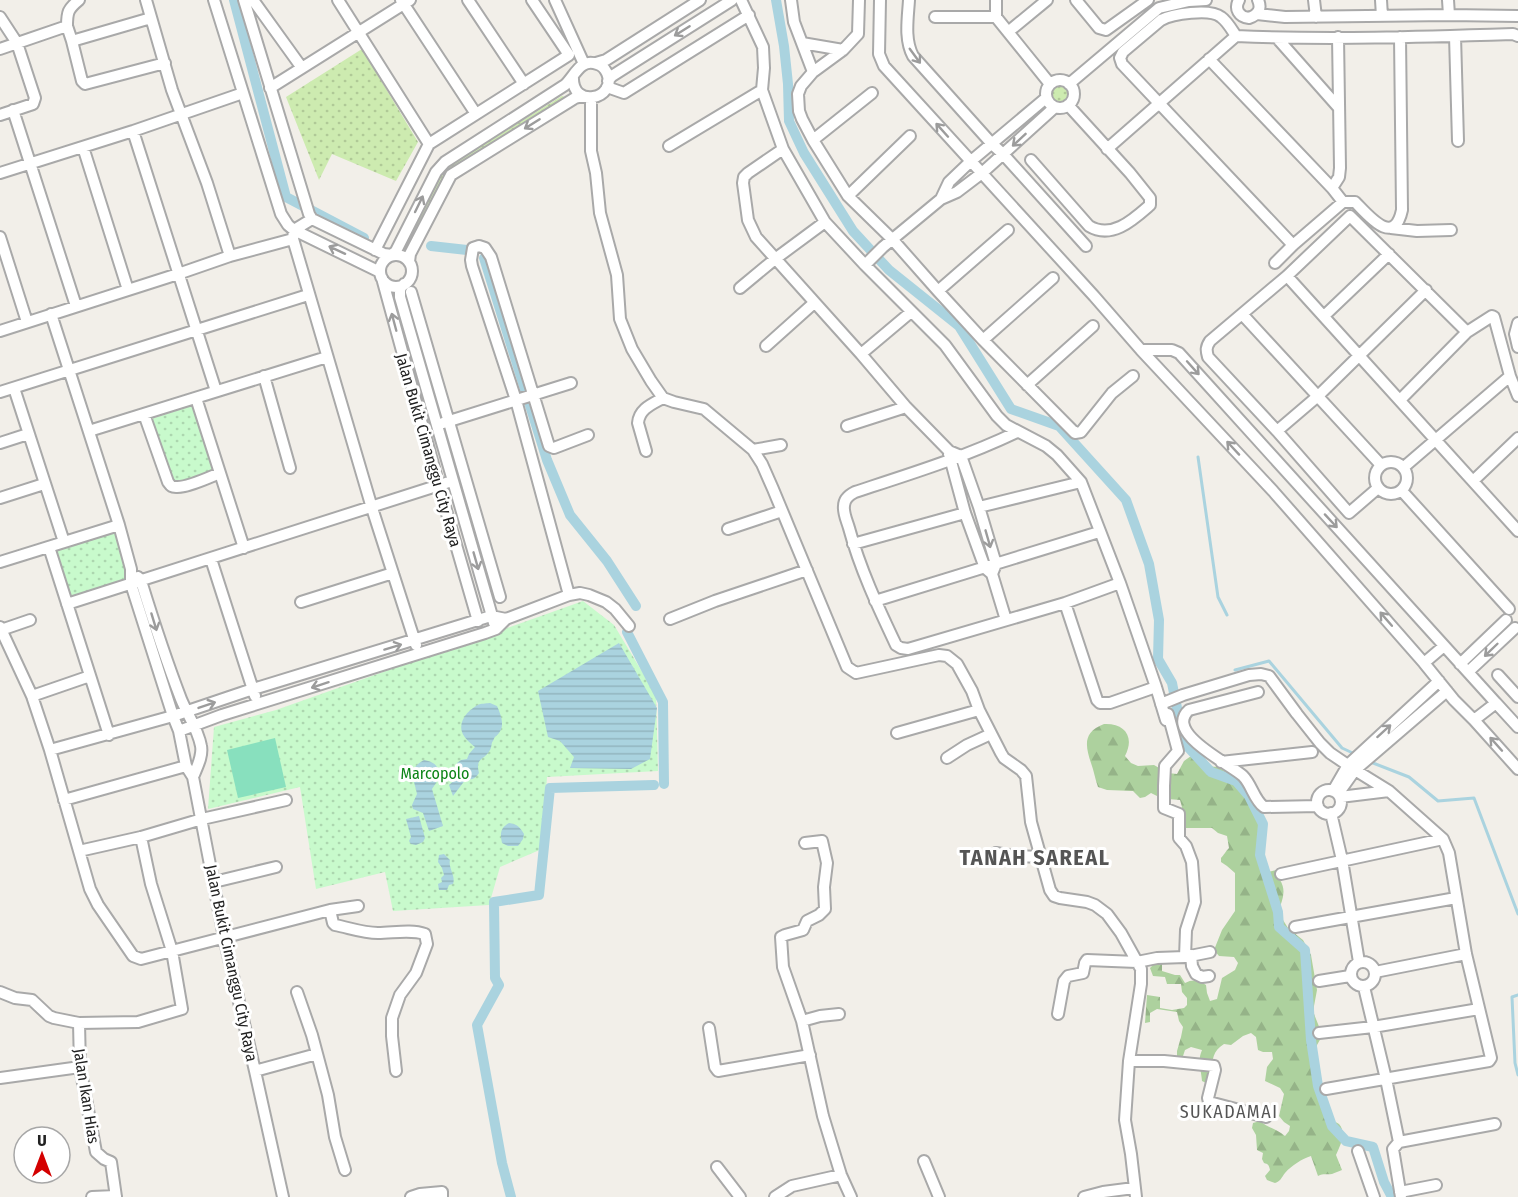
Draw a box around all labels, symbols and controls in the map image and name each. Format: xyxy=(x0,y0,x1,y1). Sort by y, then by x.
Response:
one-way arrow xyxy=(674,25,691,38)
one-way arrow xyxy=(909,48,921,64)
one-way arrow xyxy=(524,118,541,131)
one-way arrow xyxy=(935,123,949,138)
one-way arrow xyxy=(1012,133,1027,147)
one-way arrow xyxy=(414,195,426,213)
one-way arrow xyxy=(329,244,347,256)
one-way arrow xyxy=(388,313,399,332)
street label: Jalan Bukit Cimanggu City Raya xyxy=(392,351,465,549)
one-way arrow xyxy=(1185,360,1199,375)
one-way arrow xyxy=(1226,441,1240,456)
one-way arrow xyxy=(1324,514,1338,529)
one-way arrow xyxy=(983,529,994,548)
one-way arrow xyxy=(471,551,482,570)
one-way arrow xyxy=(149,612,160,631)
one-way arrow xyxy=(1379,612,1393,627)
one-way arrow xyxy=(383,641,402,652)
one-way arrow xyxy=(1484,643,1499,657)
one-way arrow xyxy=(311,681,330,692)
one-way arrow xyxy=(197,699,216,710)
one-way arrow xyxy=(1377,724,1392,738)
one-way arrow xyxy=(1489,737,1503,752)
park label: Marcopolo xyxy=(401,764,469,783)
district label: TANAH SAREAL xyxy=(960,844,1110,871)
street label: Jalan Bukit Cimanggu City Raya xyxy=(201,863,262,1063)
street label: Jalan Ikan Hias xyxy=(70,1047,103,1145)
district label: SUKADAMAI xyxy=(1180,1101,1278,1123)
north arrow xyxy=(12,1125,72,1185)
text: U xyxy=(37,1131,47,1150)

